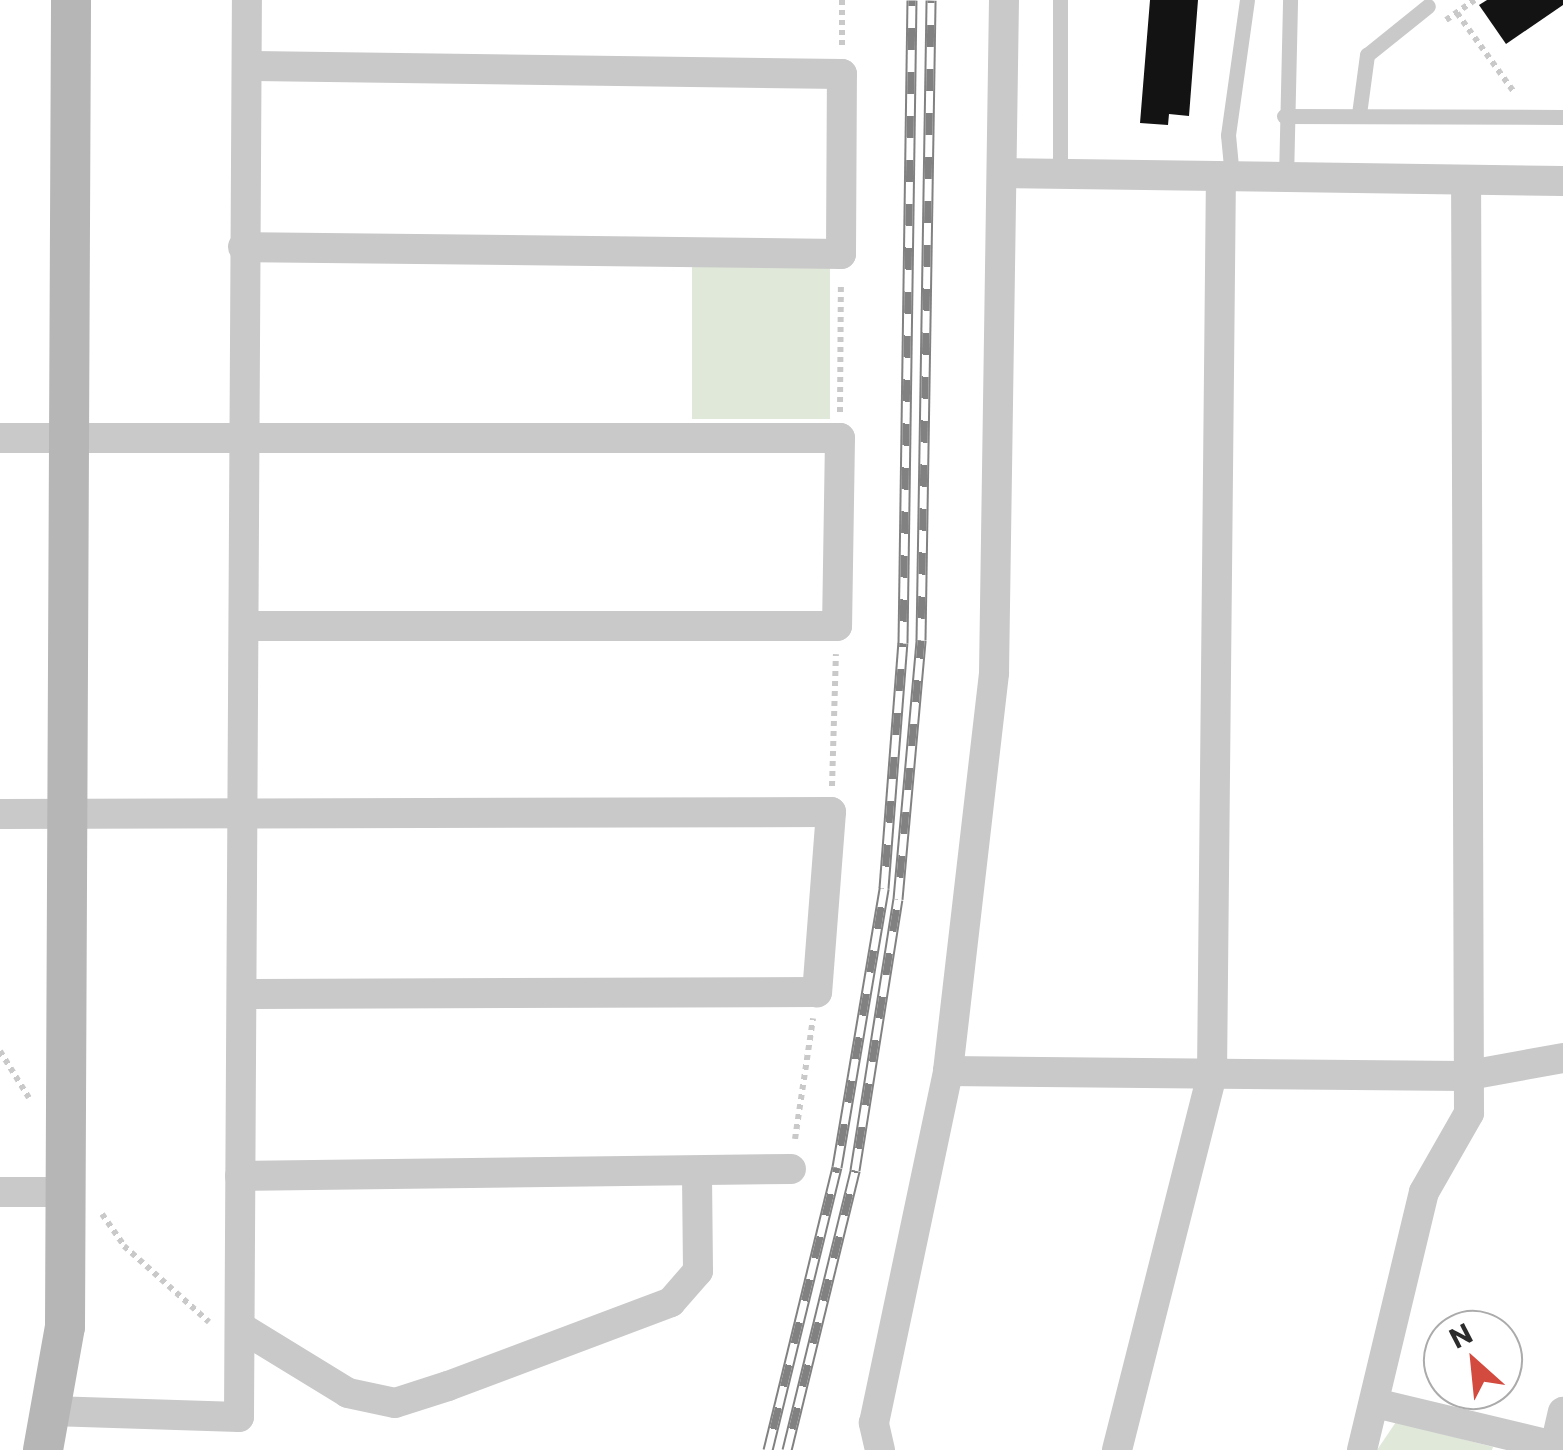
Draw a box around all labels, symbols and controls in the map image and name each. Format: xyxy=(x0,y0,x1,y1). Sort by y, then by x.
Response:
north arrow xyxy=(1423,1310,1523,1410)
text: N xyxy=(1443,1315,1477,1355)

